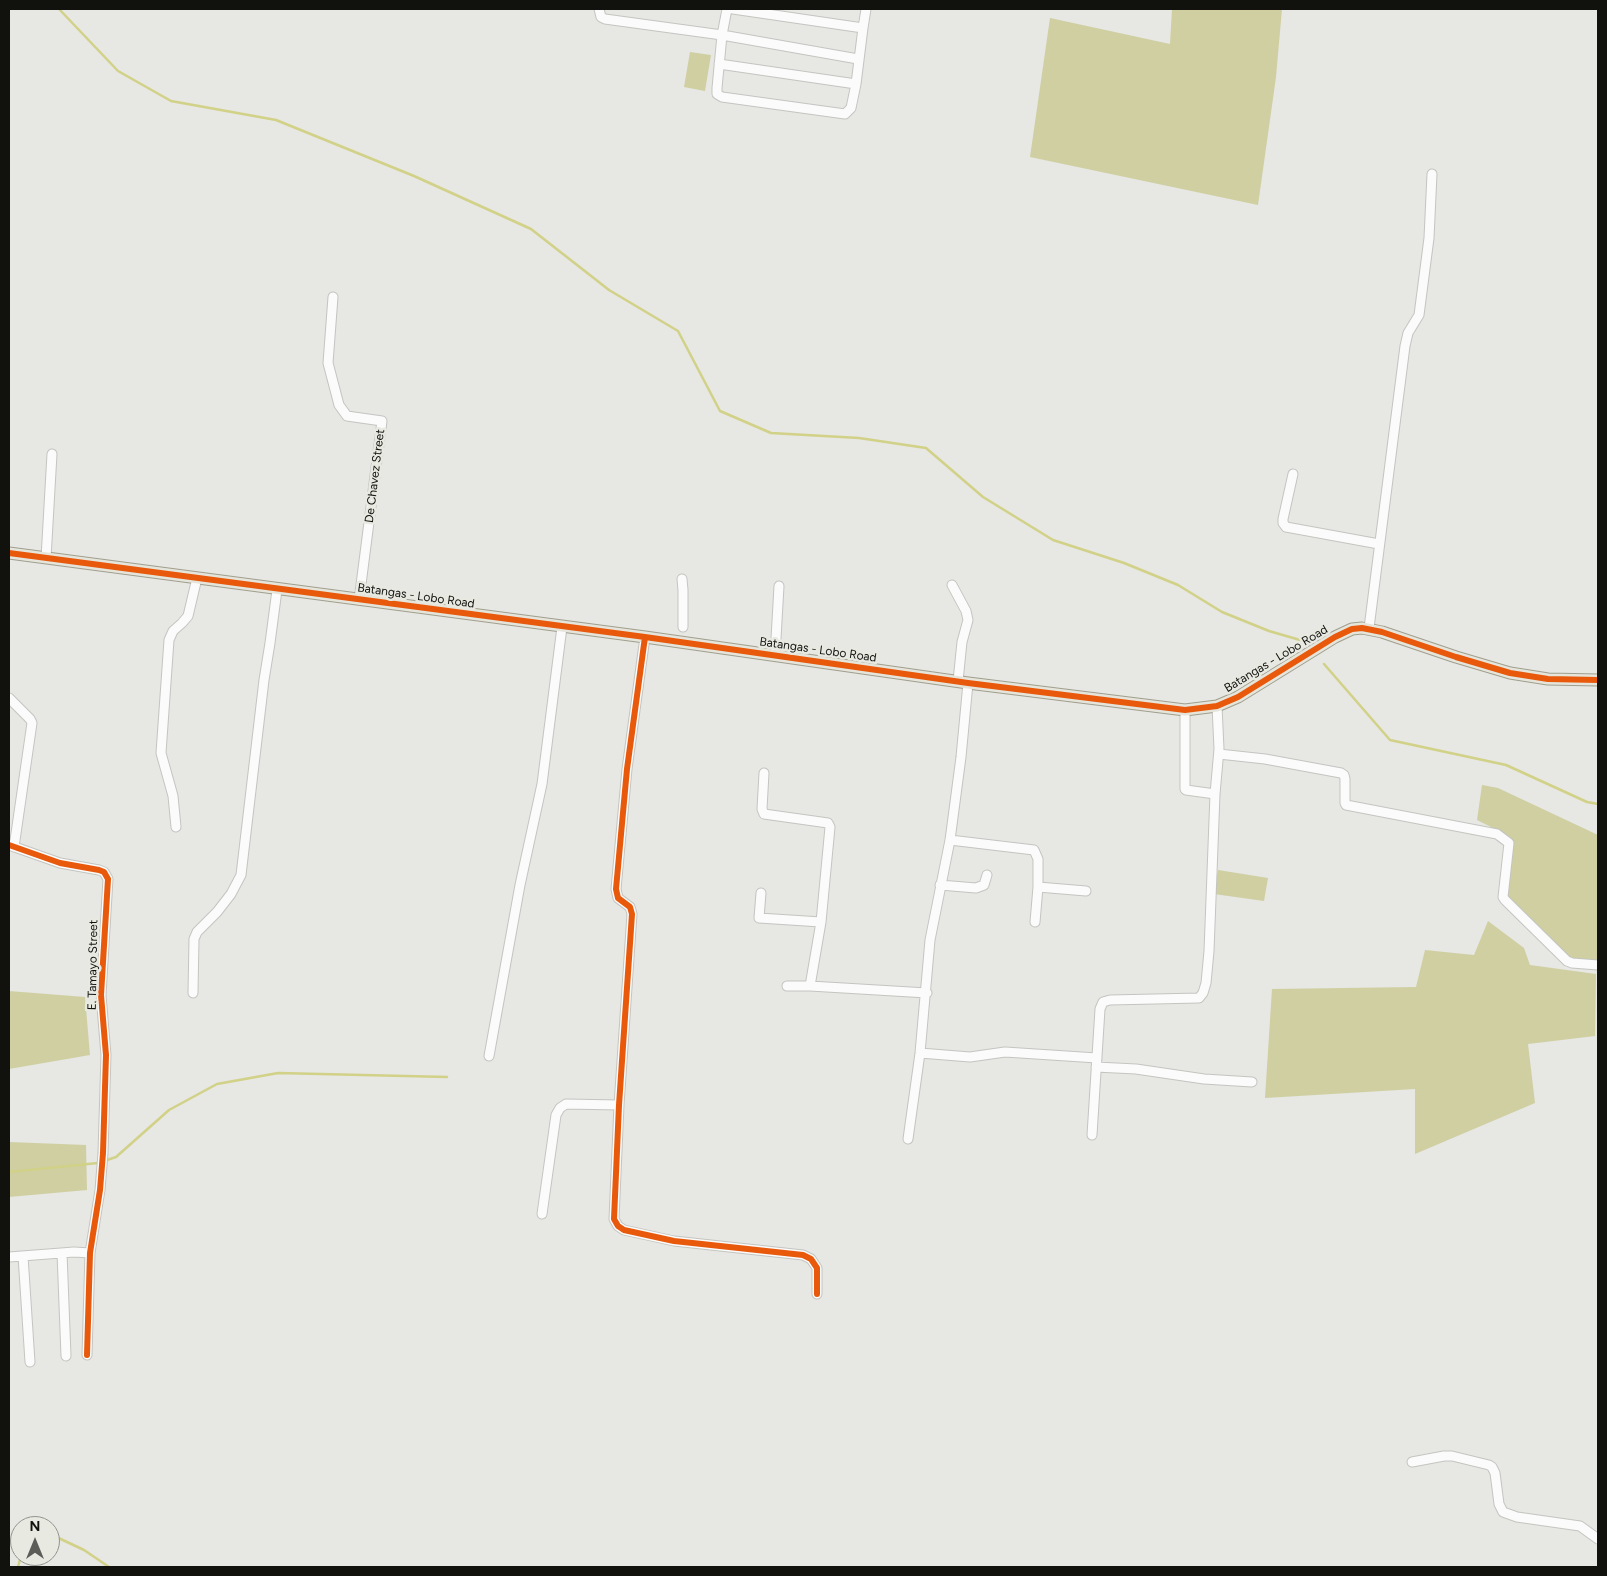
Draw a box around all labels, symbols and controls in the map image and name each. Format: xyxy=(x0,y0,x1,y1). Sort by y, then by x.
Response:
street label: De Chavez Street xyxy=(362,428,388,524)
street label: Batangas - Lobo Road xyxy=(356,581,476,611)
street label: Batangas - Lobo Road xyxy=(1222,622,1330,696)
street label: Batangas - Lobo Road xyxy=(758,635,878,665)
street label: E. Tamayo Street xyxy=(85,920,101,1010)
north arrow xyxy=(10,1516,60,1566)
text: N xyxy=(30,1518,40,1535)

